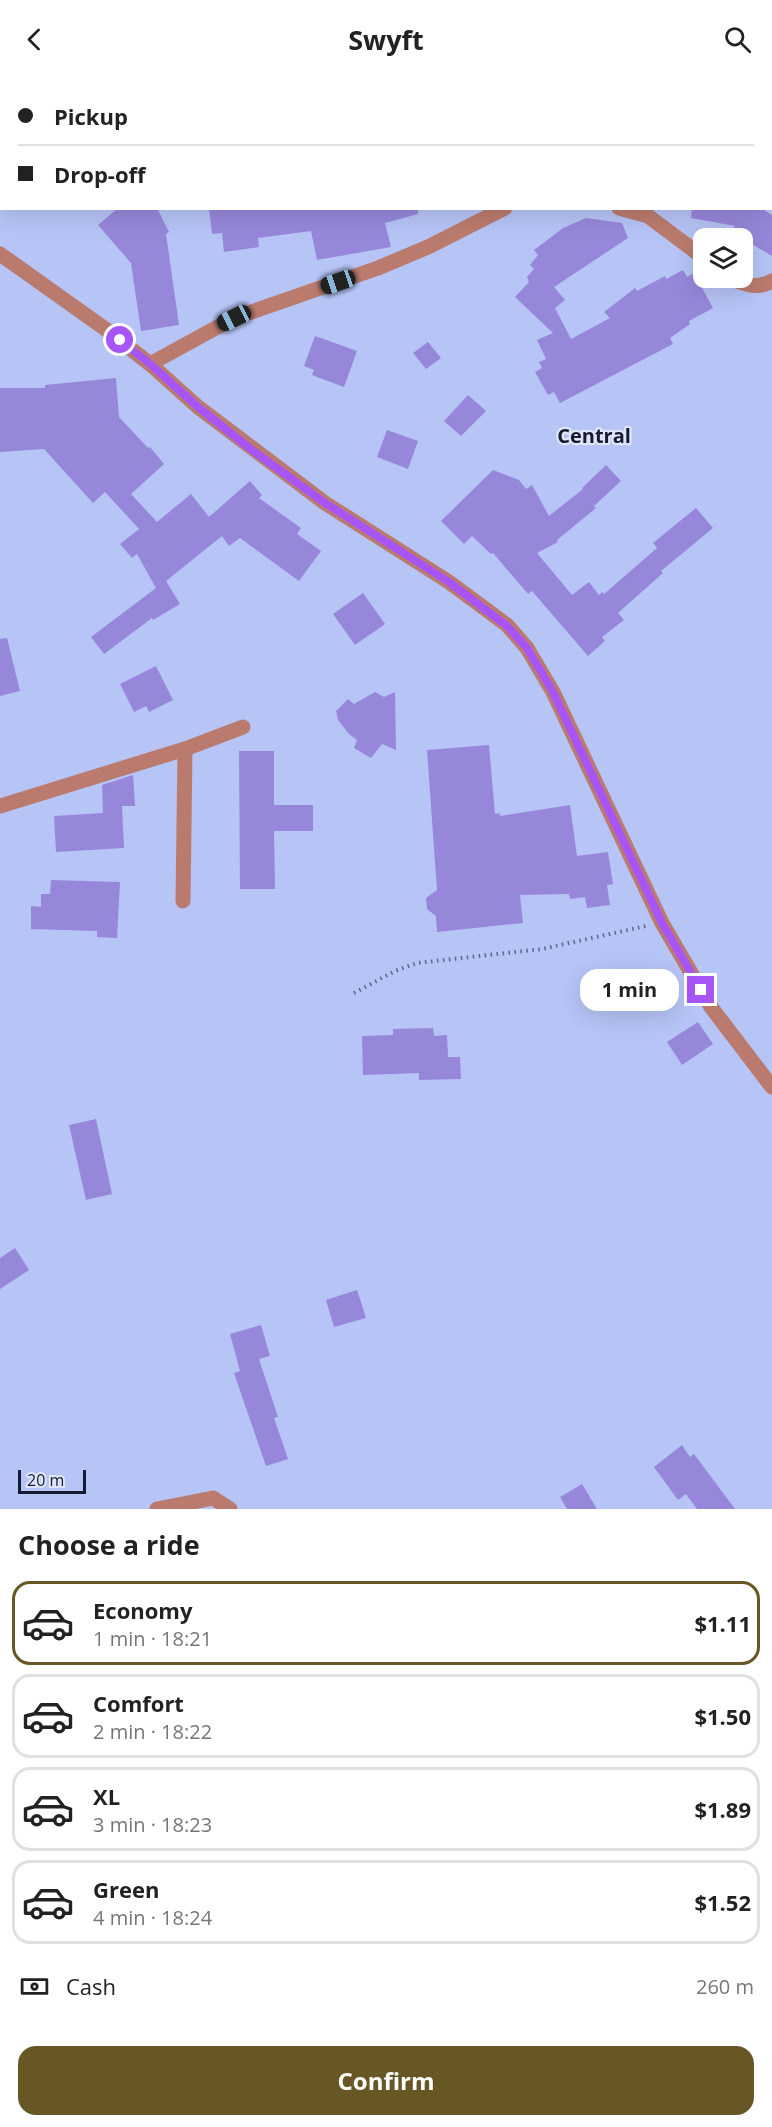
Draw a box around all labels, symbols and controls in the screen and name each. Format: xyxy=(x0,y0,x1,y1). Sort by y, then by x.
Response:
text: Swyft xyxy=(348,21,424,58)
icon: back xyxy=(18,23,51,56)
icon: search xyxy=(721,23,754,56)
text: Pickup xyxy=(54,101,128,131)
text: Drop-off xyxy=(54,159,146,189)
map controls xyxy=(693,228,753,288)
button: layers xyxy=(693,228,753,288)
car xyxy=(318,268,358,296)
car xyxy=(214,302,254,334)
route start xyxy=(106,326,133,353)
district label: Central xyxy=(557,422,631,449)
callout: 1 min xyxy=(581,969,680,1011)
text: 1 min xyxy=(602,976,657,1003)
route end xyxy=(687,976,714,1003)
scale bar xyxy=(18,1467,86,1494)
text: 20 m xyxy=(27,1469,64,1491)
text: Choose a ride xyxy=(18,1526,200,1563)
text: Economy xyxy=(93,1595,192,1625)
icon: car xyxy=(21,1596,75,1650)
text: $1.11 xyxy=(694,1608,751,1638)
text: 1 min · 18:21 xyxy=(93,1625,212,1652)
text: Comfort xyxy=(93,1688,184,1718)
icon: car xyxy=(21,1689,75,1743)
text: $1.50 xyxy=(694,1701,751,1731)
text: 2 min · 18:22 xyxy=(93,1718,212,1745)
text: XL xyxy=(93,1781,120,1811)
icon: car xyxy=(21,1782,75,1836)
text: $1.89 xyxy=(694,1794,751,1824)
text: 3 min · 18:23 xyxy=(93,1811,212,1838)
text: Green xyxy=(93,1874,159,1904)
icon: car xyxy=(21,1875,75,1929)
text: $1.52 xyxy=(694,1887,751,1917)
text: 4 min · 18:24 xyxy=(93,1904,212,1931)
icon: cash xyxy=(18,1970,51,2003)
text: Cash xyxy=(66,1971,116,2001)
text: 260 m xyxy=(696,1973,754,2000)
button: Confirm xyxy=(18,2046,754,2115)

